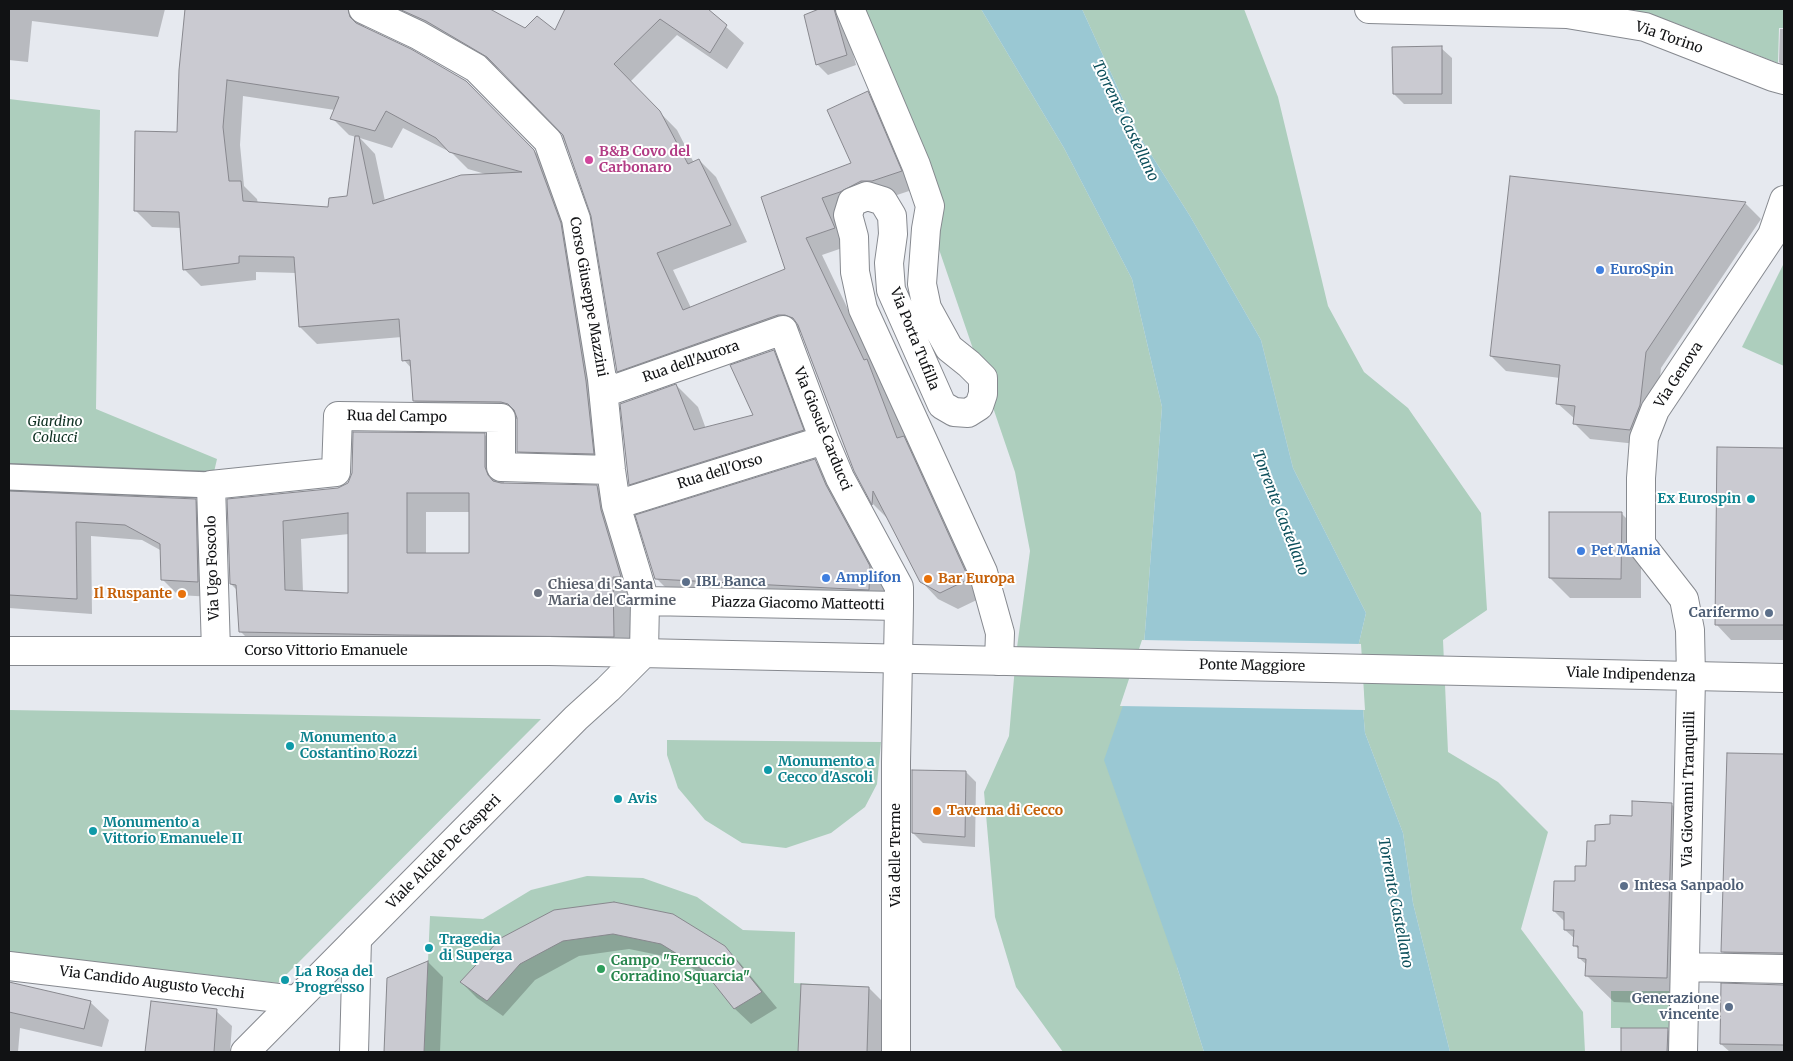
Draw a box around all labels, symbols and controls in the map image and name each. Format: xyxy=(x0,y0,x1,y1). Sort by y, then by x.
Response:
street label: Via Torino xyxy=(1633,19,1705,57)
water label: Torrente Castellano xyxy=(1088,57,1162,185)
place label: B&B Covo del Carbonaro xyxy=(599,144,690,176)
marker: B&B Covo del Carbonaro xyxy=(583,154,595,166)
street label: Corso Giuseppe Mazzini xyxy=(566,216,610,378)
place label: EuroSpin xyxy=(1610,262,1674,278)
marker: EuroSpin xyxy=(1594,264,1606,276)
street label: Via Porta Tufilla xyxy=(886,285,942,393)
street label: Rua dell'Aurora xyxy=(640,338,742,386)
street label: Via Genova xyxy=(1651,339,1707,411)
street label: Via Giosuè Carducci xyxy=(790,365,854,493)
street label: Rua del Campo xyxy=(347,408,447,426)
park label: Giardino Colucci xyxy=(28,414,82,447)
water label: Torrente Castellano xyxy=(1248,448,1312,578)
street label: Rua dell'Orso xyxy=(675,451,765,493)
place label: Ex Eurospin xyxy=(1657,491,1741,507)
marker: Ex Eurospin xyxy=(1745,493,1757,505)
street label: Via Ugo Foscolo xyxy=(203,515,223,621)
place label: Pet Mania xyxy=(1591,543,1661,559)
marker: Pet Mania xyxy=(1575,545,1587,557)
place label: Amplifon xyxy=(836,570,901,586)
place label: Bar Europa xyxy=(938,571,1015,587)
marker: Amplifon xyxy=(820,572,832,584)
marker: Bar Europa xyxy=(922,573,934,585)
place label: IBL Banca xyxy=(696,574,766,590)
marker: IBL Banca xyxy=(680,576,692,588)
place label: Chiesa di Santa Maria del Carmine xyxy=(548,577,676,610)
place label: Il Ruspante xyxy=(94,586,172,602)
marker: Chiesa di Santa Maria del Carmine xyxy=(532,587,544,599)
marker: Il Ruspante xyxy=(176,588,188,600)
street label: Piazza Giacomo Matteotti xyxy=(711,594,885,614)
place label: Carifermo xyxy=(1689,605,1759,621)
marker: Carifermo xyxy=(1763,607,1775,619)
street label: Corso Vittorio Emanuele xyxy=(244,643,408,659)
street label: Ponte Maggiore xyxy=(1199,657,1305,675)
street label: Viale Indipendenza xyxy=(1566,664,1696,686)
street label: Via Giovanni Tranquilli xyxy=(1679,711,1699,867)
place label: Monumento a Costantino Rozzi xyxy=(300,730,418,762)
marker: Monumento a Costantino Rozzi xyxy=(284,740,296,752)
place label: Monumento a Cecco d'Ascoli xyxy=(778,754,874,786)
marker: Monumento a Cecco d'Ascoli xyxy=(762,764,774,776)
street label: Viale Alcide De Gasperi xyxy=(383,791,505,913)
place label: Avis xyxy=(628,791,657,807)
marker: Avis xyxy=(612,793,624,805)
street label: Via delle Terme xyxy=(888,803,904,907)
place label: Taverna di Cecco xyxy=(947,803,1063,819)
marker: Taverna di Cecco xyxy=(931,805,943,817)
place label: Monumento a Vittorio Emanuele II xyxy=(103,815,243,848)
marker: Monumento a Vittorio Emanuele II xyxy=(87,825,99,837)
water label: Torrente Castellano xyxy=(1374,836,1416,970)
place label: Intesa Sanpaolo xyxy=(1634,878,1744,894)
marker: Intesa Sanpaolo xyxy=(1618,880,1630,892)
place label: Tragedia di Superga xyxy=(439,932,512,964)
marker: Tragedia di Superga xyxy=(423,942,435,954)
place label: Campo "Ferruccio Corradino Squarcia" xyxy=(611,953,750,986)
street label: Via Candido Augusto Vecchi xyxy=(59,963,245,1003)
marker: Campo "Ferruccio Corradino Squarcia" xyxy=(595,963,607,975)
place label: La Rosa del Progresso xyxy=(295,964,373,996)
marker: La Rosa del Progresso xyxy=(279,974,291,986)
place label: Generazione vincente xyxy=(1632,991,1719,1024)
marker: Generazione vincente xyxy=(1723,1001,1735,1013)

